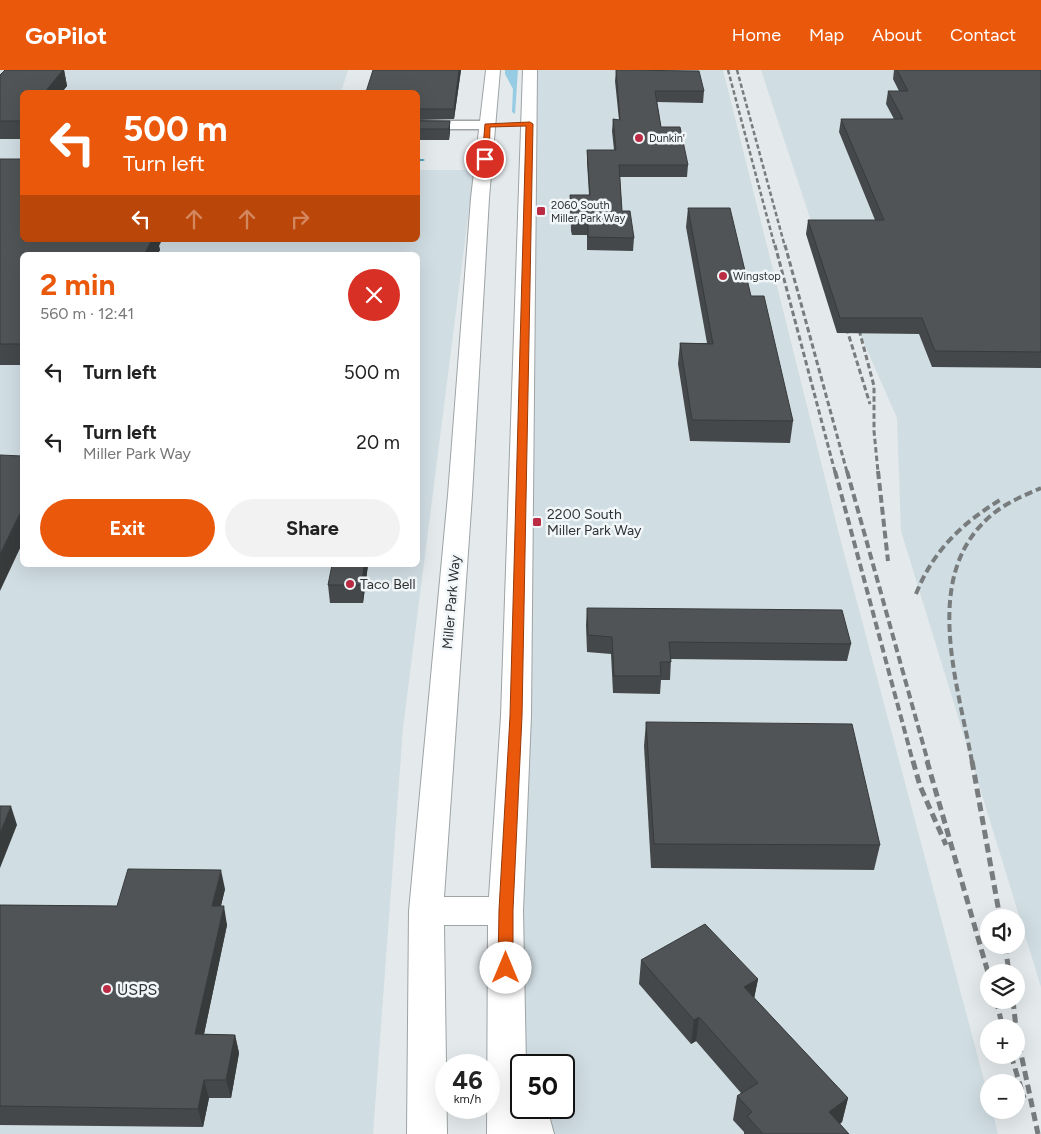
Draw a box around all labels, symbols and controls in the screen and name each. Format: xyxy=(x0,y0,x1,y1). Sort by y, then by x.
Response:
text: GoPilot xyxy=(25,21,107,50)
text: Home xyxy=(732,24,781,46)
text: Map xyxy=(809,24,844,46)
text: About xyxy=(872,24,922,46)
text: Contact xyxy=(950,24,1016,46)
text: 500 m xyxy=(123,108,228,150)
icon: left xyxy=(40,110,105,175)
marker: Dunkin' xyxy=(633,132,645,144)
place label: Dunkin' xyxy=(649,132,685,145)
pin xyxy=(464,138,506,180)
icon: arrive xyxy=(471,145,499,173)
text: Turn left xyxy=(123,150,205,177)
place label: 2060 South Miller Park Way xyxy=(551,199,625,225)
icon: left xyxy=(127,205,155,233)
icon: ahead xyxy=(180,205,208,233)
icon: ahead xyxy=(233,205,261,233)
icon: right xyxy=(286,205,314,233)
marker: 2060 South Miller Park Way xyxy=(535,205,547,217)
text: 2 min xyxy=(40,266,116,303)
button: close xyxy=(348,269,400,321)
marker: Wingstop xyxy=(717,270,729,282)
place label: Wingstop xyxy=(733,270,781,283)
text: 560 m · 12:41 xyxy=(40,304,134,323)
icon: left xyxy=(40,358,68,386)
text: Turn left xyxy=(83,361,157,384)
text: 500 m xyxy=(344,361,400,384)
text: Turn left xyxy=(83,421,157,444)
icon: left xyxy=(40,428,68,456)
text: 20 m xyxy=(356,431,400,454)
text: Miller Park Way xyxy=(83,444,191,463)
button: Exit xyxy=(40,499,215,557)
button: Share xyxy=(225,499,400,557)
place label: 2200 South Miller Park Way xyxy=(547,506,642,539)
marker: 2200 South Miller Park Way xyxy=(531,516,543,528)
street label: Miller Park Way xyxy=(439,554,464,650)
place label: Taco Bell xyxy=(360,576,416,593)
marker: Taco Bell xyxy=(344,578,356,590)
map controls xyxy=(980,909,1025,1119)
button: sound xyxy=(980,909,1025,954)
position arrow xyxy=(479,941,531,993)
button: layers xyxy=(980,964,1025,1009)
place label: USPS xyxy=(117,980,157,999)
marker: USPS xyxy=(101,983,113,995)
button: + xyxy=(980,1019,1025,1064)
speed limit sign: 50 xyxy=(510,1054,575,1119)
text: 46 xyxy=(452,1065,483,1095)
button: − xyxy=(980,1074,1025,1119)
text: km/h xyxy=(454,1092,481,1106)

